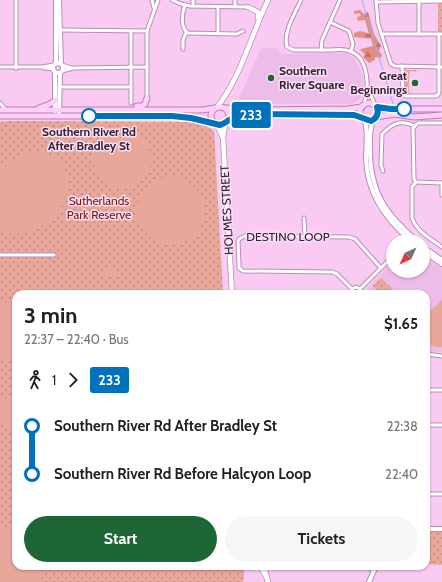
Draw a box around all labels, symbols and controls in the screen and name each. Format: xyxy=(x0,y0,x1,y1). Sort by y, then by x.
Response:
place label: Southern River Square xyxy=(279,63,344,92)
place label: Great Beginnings xyxy=(350,68,407,97)
marker: Southern River Square xyxy=(266,73,276,83)
marker: Great Beginnings xyxy=(410,78,420,88)
unlabelled marker xyxy=(396,101,412,117)
line badge: 233 xyxy=(228,102,274,128)
text: 233 xyxy=(240,106,262,124)
marker: Southern River Rd After Bradley St xyxy=(81,108,97,124)
place label: Southern River Rd After Bradley St xyxy=(42,124,136,153)
street label: HOLMES STREET xyxy=(217,164,236,255)
park label: Sutherlands Park Reserve xyxy=(67,193,131,222)
street label: DESTINO LOOP xyxy=(246,229,330,244)
north arrow xyxy=(386,234,430,278)
map controls xyxy=(386,234,430,278)
text: 3 min xyxy=(24,302,77,329)
text: $1.65 xyxy=(384,315,418,333)
text: 22:37 – 22:40 · Bus xyxy=(24,331,129,347)
icon: walk xyxy=(24,369,46,391)
icon: forward xyxy=(62,369,84,391)
text: 233 xyxy=(98,371,121,389)
text: 1 xyxy=(52,372,56,388)
text: Southern River Rd After Bradley St xyxy=(54,417,277,435)
text: 22:38 xyxy=(387,418,418,434)
text: Southern River Rd Before Halcyon Loop xyxy=(54,465,311,483)
text: 22:40 xyxy=(385,466,418,482)
button: Start xyxy=(24,516,217,562)
button: Tickets xyxy=(225,516,418,562)

